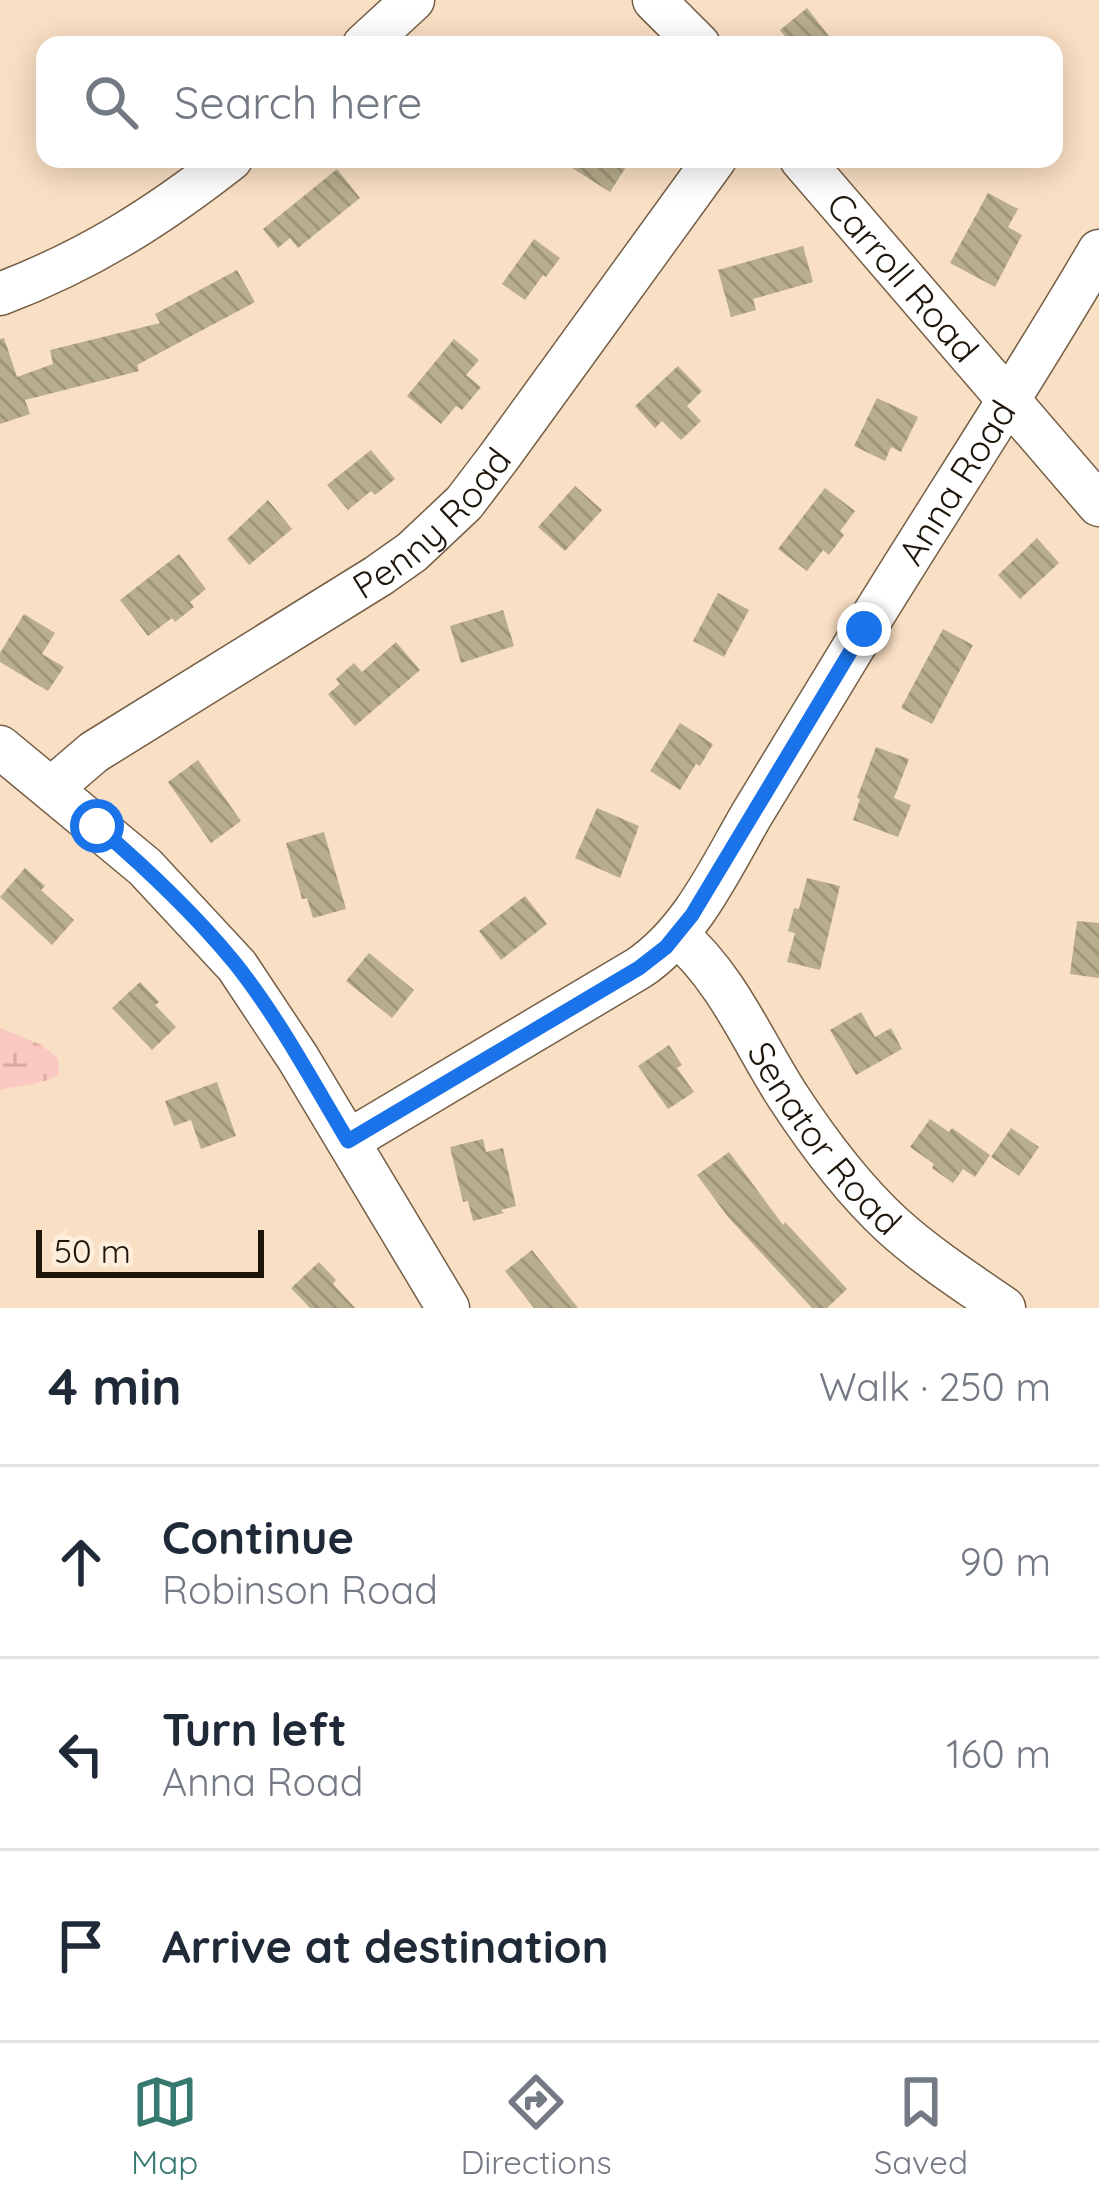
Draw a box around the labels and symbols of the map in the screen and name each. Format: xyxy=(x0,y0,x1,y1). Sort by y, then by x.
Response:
street label: Carroll Road xyxy=(818,183,989,371)
street label: Anna Road xyxy=(888,392,1025,573)
street label: Penny Road xyxy=(344,438,520,608)
route end xyxy=(837,602,891,656)
route start xyxy=(70,799,124,853)
street label: Senator Road xyxy=(738,1034,911,1244)
scale bar xyxy=(36,1224,264,1277)

